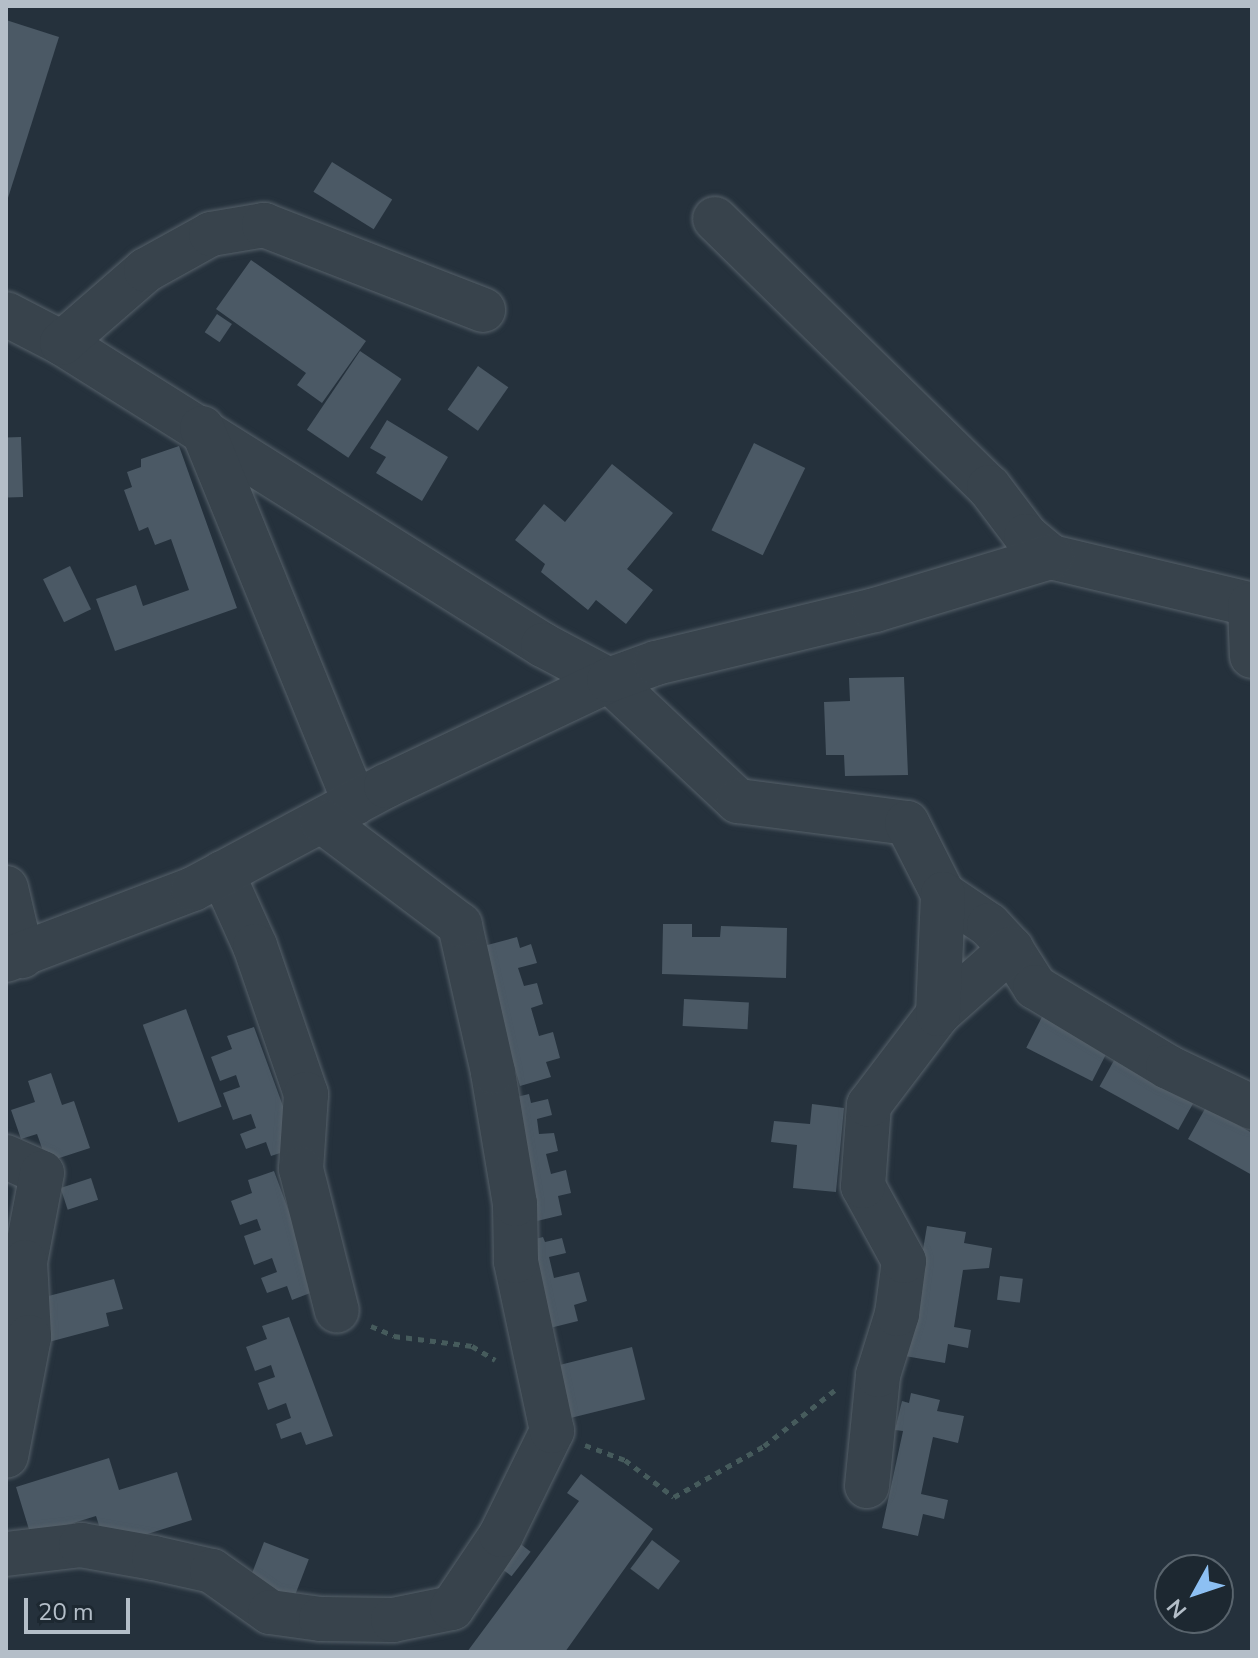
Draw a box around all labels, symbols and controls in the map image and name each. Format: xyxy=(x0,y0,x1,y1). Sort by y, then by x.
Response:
north arrow xyxy=(1154,1554,1234,1634)
scale bar xyxy=(28,1582,134,1632)
text: N xyxy=(1160,1592,1194,1624)
text: 20 m xyxy=(38,1596,94,1628)

